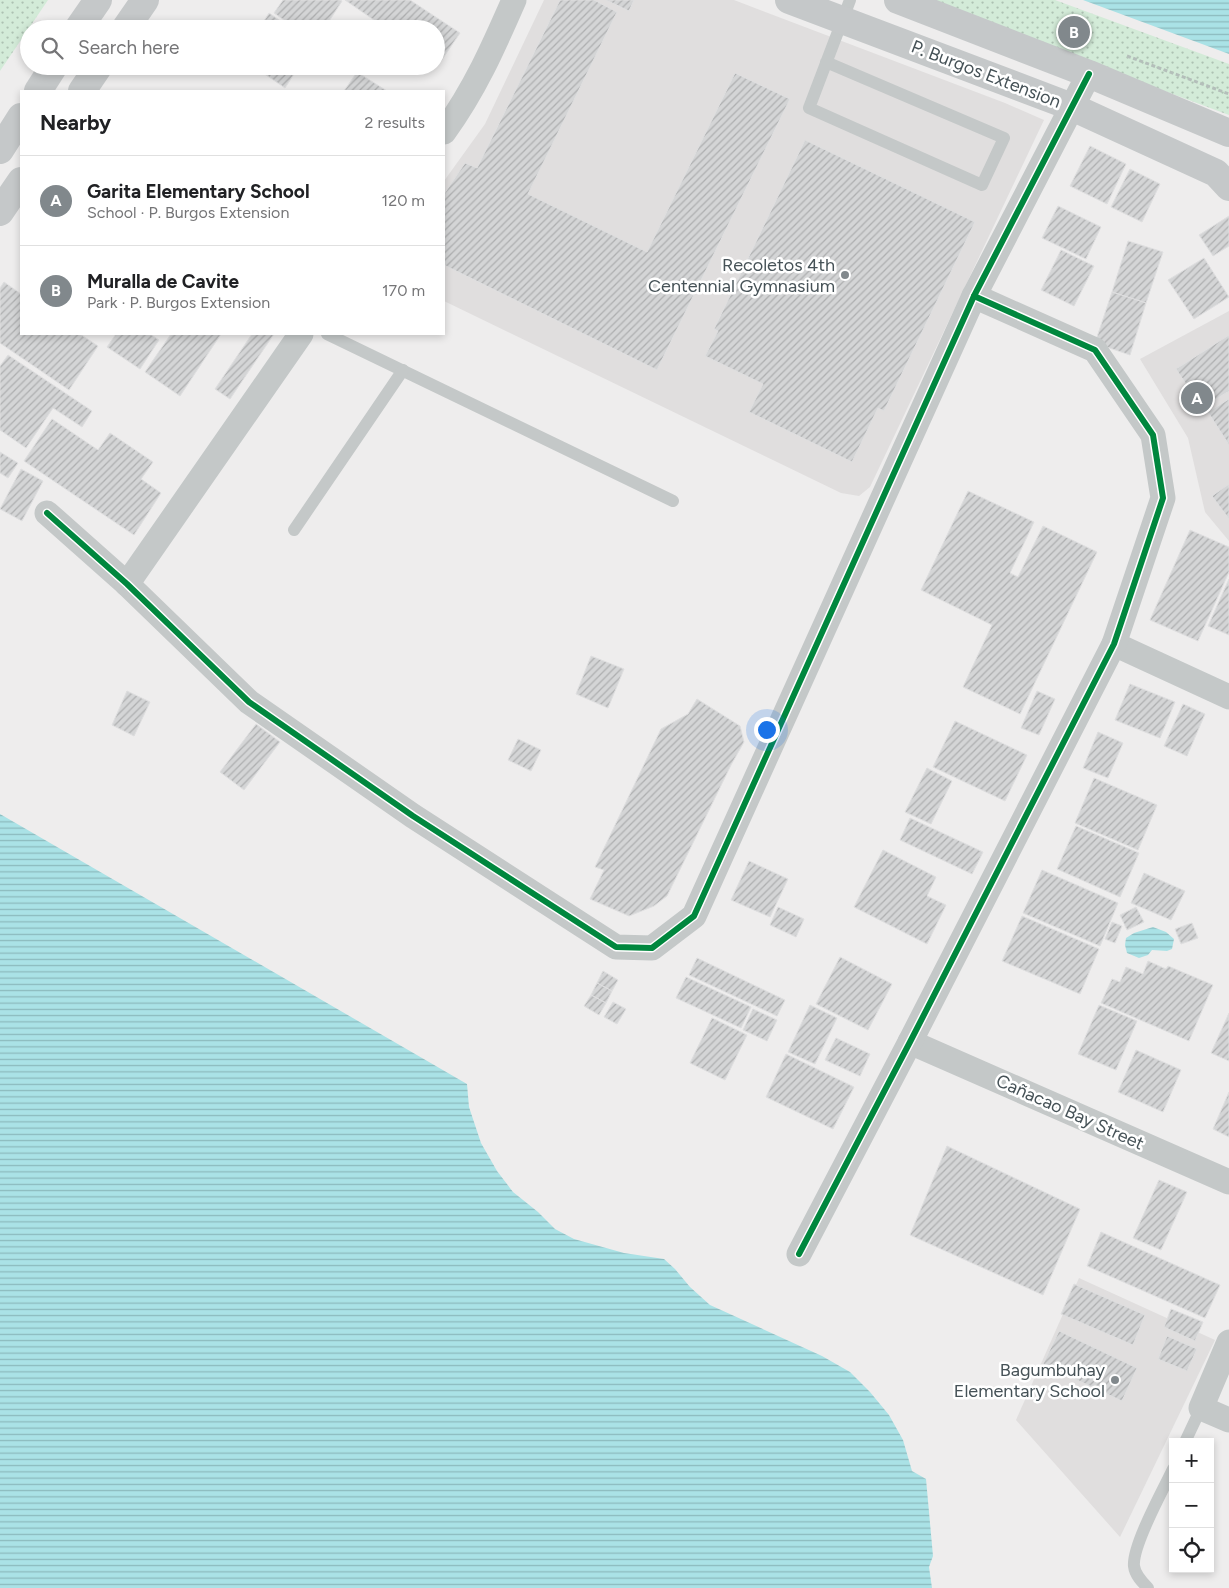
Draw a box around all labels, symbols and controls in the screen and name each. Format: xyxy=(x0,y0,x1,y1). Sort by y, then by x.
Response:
pin: B xyxy=(1058,13,1090,51)
search box xyxy=(20,20,445,75)
icon: search xyxy=(38,34,66,62)
street label: P. Burgos Extension xyxy=(908,35,1064,113)
text: Search here xyxy=(78,36,180,59)
text: Nearby xyxy=(40,110,111,135)
text: 2 results xyxy=(365,113,425,132)
text: Garita Elementary School xyxy=(87,180,310,203)
text: A xyxy=(50,191,62,210)
text: 120 m xyxy=(382,191,425,210)
text: School · P. Burgos Extension xyxy=(87,203,289,222)
place label: Recoletos 4th Centennial Gymnasium xyxy=(648,254,835,297)
marker: Recoletos 4th Centennial Gymnasium xyxy=(839,269,851,281)
text: Muralla de Cavite xyxy=(87,270,239,293)
text: B xyxy=(51,281,61,300)
text: 170 m xyxy=(382,281,425,300)
text: Park · P. Burgos Extension xyxy=(87,293,270,312)
pin: A xyxy=(1181,379,1213,417)
your location xyxy=(754,717,780,743)
street label: Cañacao Bay Street xyxy=(993,1070,1148,1155)
place label: Bagumbuhay Elementary School xyxy=(954,1359,1106,1402)
marker: Bagumbuhay Elementary School xyxy=(1109,1374,1121,1386)
map controls xyxy=(1169,1438,1214,1573)
button: + xyxy=(1169,1438,1214,1483)
button: − xyxy=(1169,1483,1214,1528)
button: locate xyxy=(1169,1528,1214,1573)

